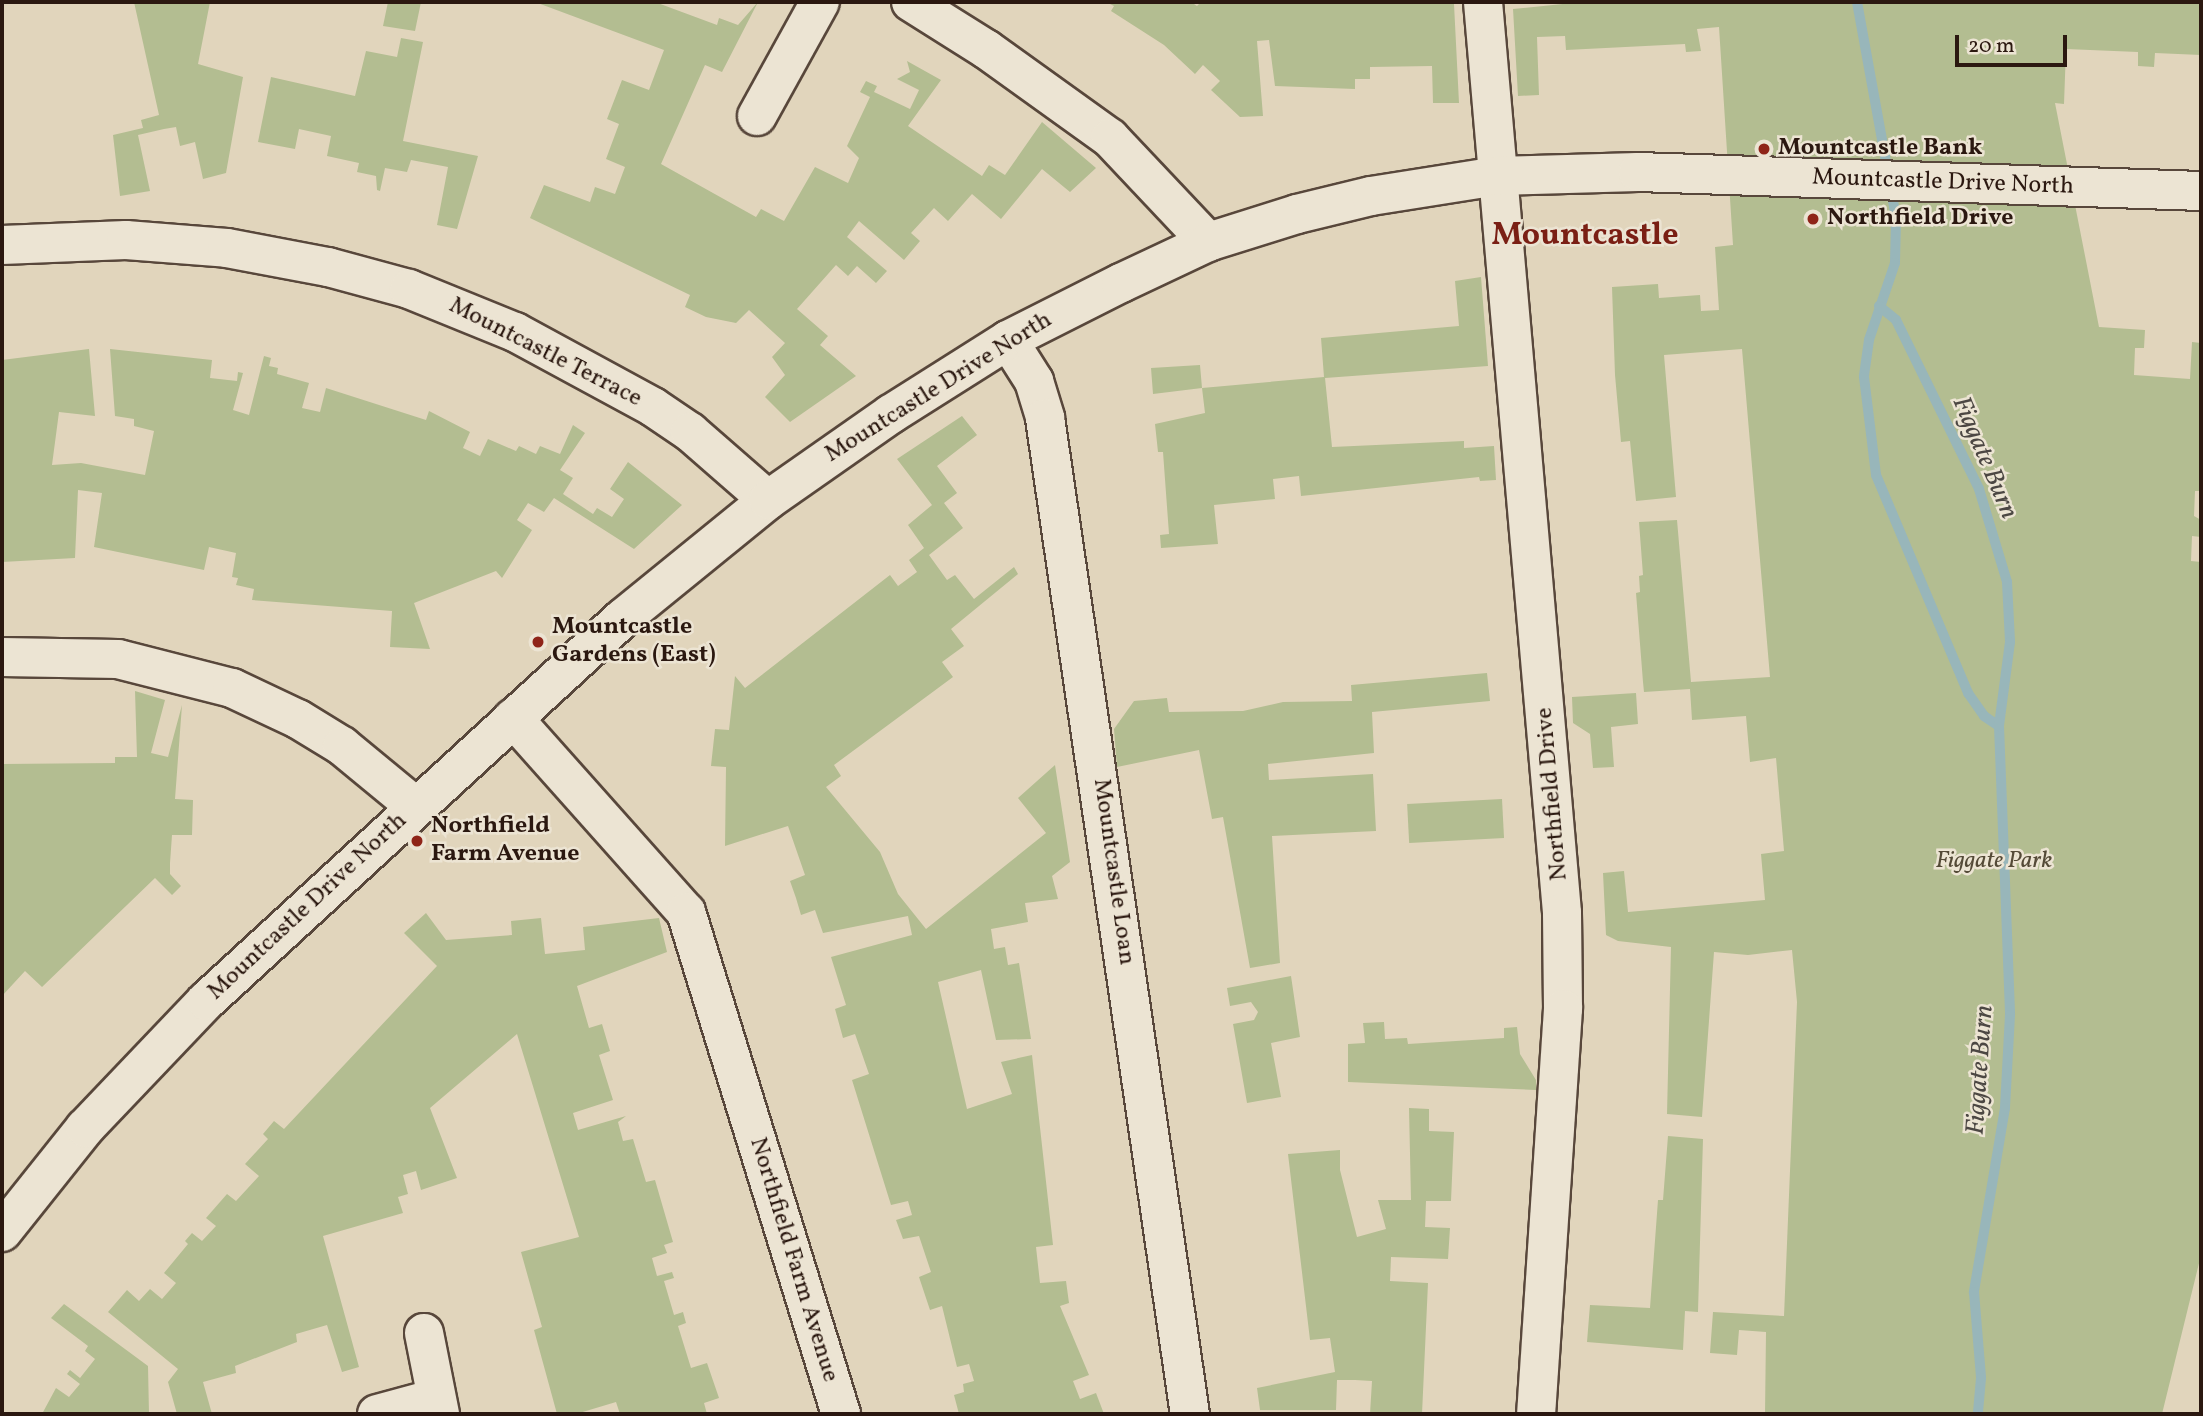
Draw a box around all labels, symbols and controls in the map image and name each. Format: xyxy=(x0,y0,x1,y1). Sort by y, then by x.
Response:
scale bar xyxy=(1958,21,2070,65)
text: 20 m xyxy=(1968,32,2014,61)
place label: Mountcastle Bank xyxy=(1778,135,1983,163)
marker: Mountcastle Bank xyxy=(1756,141,1772,157)
street label: Mountcastle Drive North xyxy=(1811,164,2075,202)
place label: Northfield Drive xyxy=(1827,205,2014,233)
marker: Northfield Drive xyxy=(1805,211,1821,227)
district label: Mountcastle xyxy=(1492,217,1678,255)
street label: Mountcastle Terrace xyxy=(443,292,647,414)
street label: Mountcastle Drive North xyxy=(820,306,1058,470)
water label: Figgate Burn xyxy=(1944,392,2024,524)
place label: Mountcastle Gardens (East) xyxy=(552,614,716,670)
marker: Mountcastle Gardens (East) xyxy=(530,634,546,650)
street label: Northfield Drive xyxy=(1531,706,1575,882)
street label: Mountcastle Loan xyxy=(1086,777,1140,967)
street label: Mountcastle Drive North xyxy=(202,807,414,1007)
place label: Northfield Farm Avenue xyxy=(431,813,579,869)
marker: Northfield Farm Avenue xyxy=(409,833,425,849)
park label: Figgate Park xyxy=(1936,848,2052,876)
water label: Figgate Burn xyxy=(1961,1004,2001,1136)
street label: Northfield Farm Avenue xyxy=(742,1134,844,1386)

